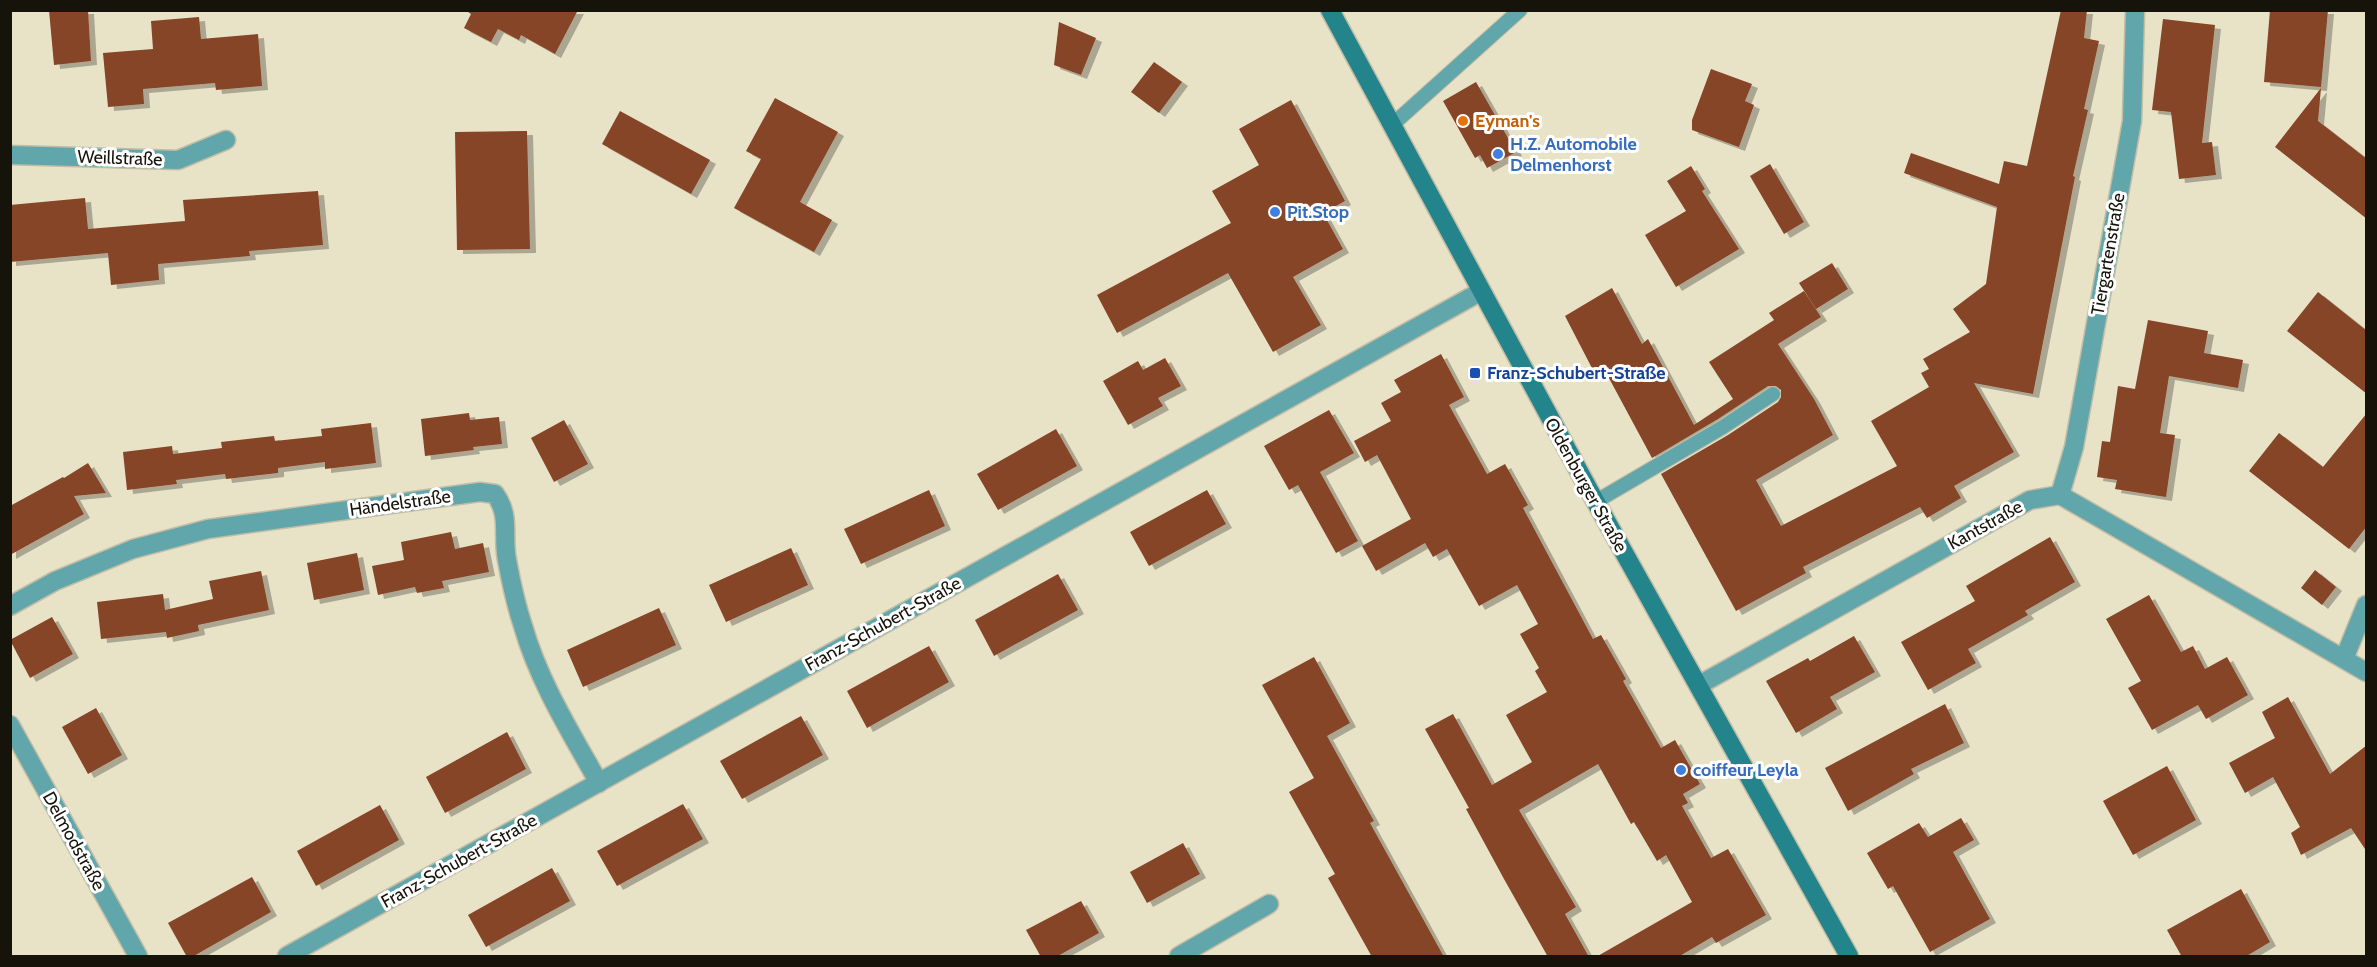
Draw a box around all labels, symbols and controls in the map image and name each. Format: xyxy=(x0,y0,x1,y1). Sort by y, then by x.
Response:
place label: Eyman's xyxy=(1475,110,1540,132)
marker: Eyman's xyxy=(1456,114,1470,128)
place label: H.Z. Automobile Delmenhorst xyxy=(1510,133,1637,176)
street label: Weillstraße xyxy=(77,146,163,170)
marker: H.Z. Automobile Delmenhorst xyxy=(1491,147,1505,161)
street label: Tiergartenstraße xyxy=(2086,191,2130,317)
place label: Pit.Stop xyxy=(1287,201,1349,223)
marker: Pit.Stop xyxy=(1268,205,1282,219)
place label: Franz-Schubert-Straße xyxy=(1487,362,1666,384)
marker: Franz-Schubert-Straße xyxy=(1468,366,1482,380)
street label: Oldenburger Straße xyxy=(1540,414,1632,556)
street label: Händelstraße xyxy=(348,485,452,521)
street label: Kantstraße xyxy=(1944,495,2026,555)
street label: Franz-Schubert-Straße xyxy=(801,572,965,676)
place label: coiffeur Leyla xyxy=(1693,759,1798,781)
marker: coiffeur Leyla xyxy=(1674,763,1688,777)
street label: Delmodstraße xyxy=(38,788,110,894)
street label: Franz-Schubert-Straße xyxy=(377,809,541,913)

